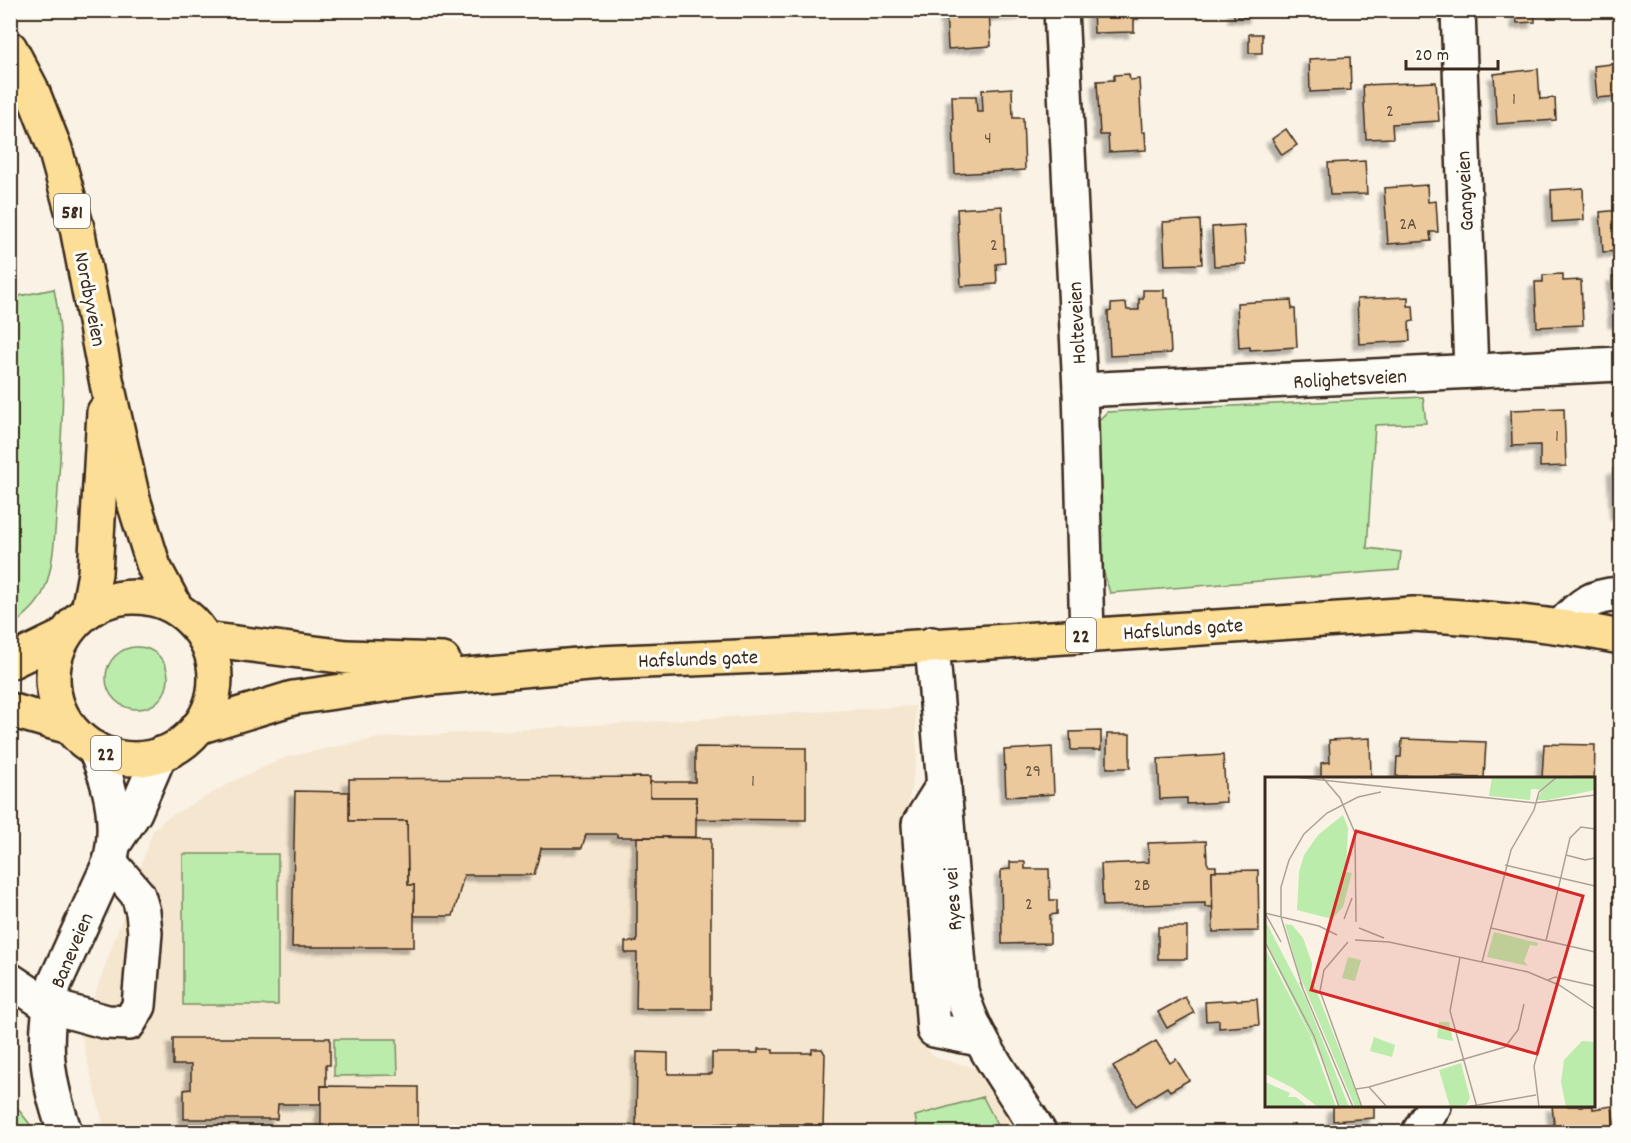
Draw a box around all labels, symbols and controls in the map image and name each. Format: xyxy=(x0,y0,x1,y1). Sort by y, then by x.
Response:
scale bar xyxy=(1406,33,1498,71)
text: 20 m xyxy=(1415,44,1449,69)
house number: 1 xyxy=(1512,88,1516,113)
house number: 2 xyxy=(1386,100,1394,125)
house number: 4 xyxy=(984,127,992,152)
street label: Gangveien xyxy=(1450,150,1484,232)
road number: 581 xyxy=(54,194,90,228)
house number: 2A xyxy=(1399,213,1417,238)
house number: 2 xyxy=(990,234,998,259)
street label: Nordbyveien xyxy=(64,250,112,349)
street label: Holteveien xyxy=(1062,281,1096,365)
street label: Rolighetsveien xyxy=(1293,363,1408,399)
house number: 1 xyxy=(1555,425,1559,450)
street label: Hafslunds gate xyxy=(1122,612,1244,650)
road number: 22 xyxy=(1066,618,1096,652)
street label: Hafslunds gate xyxy=(638,644,759,678)
road number: 22 xyxy=(91,736,121,770)
house number: 29 xyxy=(1025,760,1041,785)
house number: 1 xyxy=(751,770,755,795)
inset map xyxy=(1265,777,1595,1107)
street label: Ryes vei xyxy=(938,866,972,931)
house number: 2B xyxy=(1134,874,1150,899)
house number: 2 xyxy=(1025,893,1033,918)
street label: Baneveien xyxy=(44,909,103,994)

